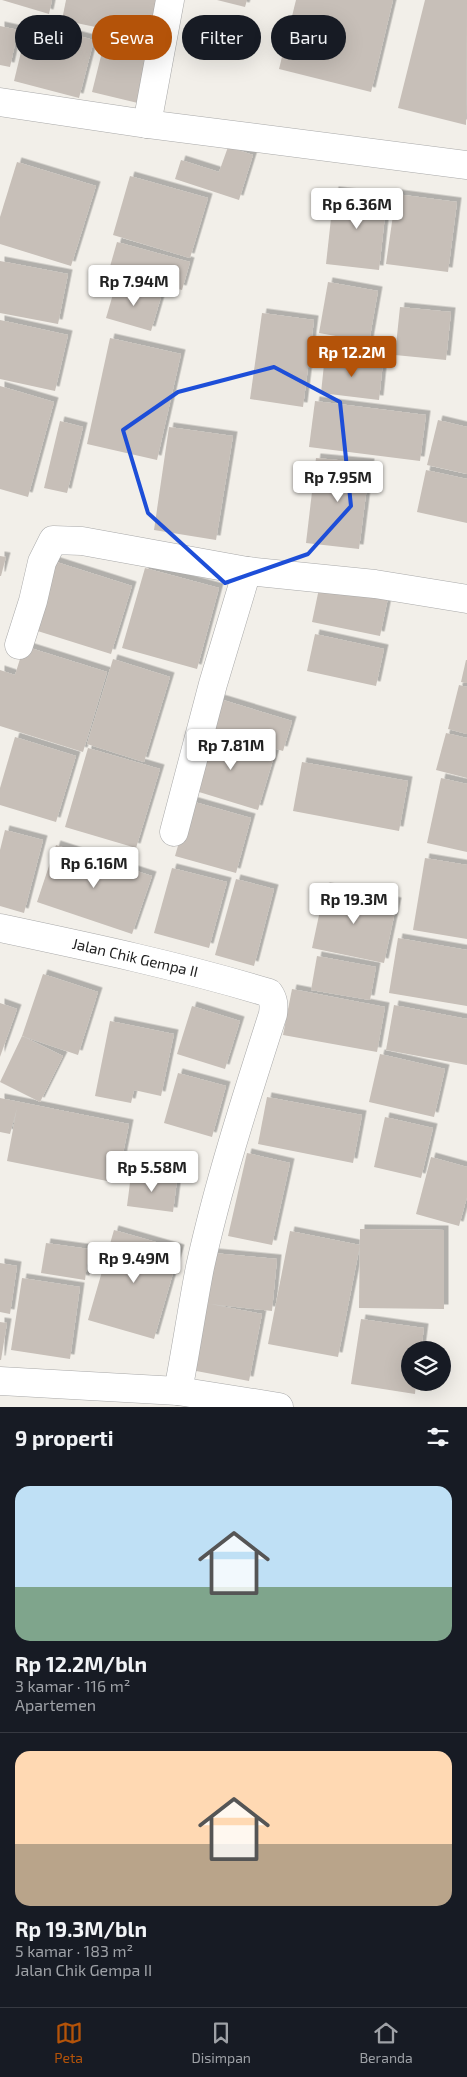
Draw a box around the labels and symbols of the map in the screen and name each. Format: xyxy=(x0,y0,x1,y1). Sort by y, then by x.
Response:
pin: Rp 6.36M xyxy=(305,188,409,230)
pin: Rp 7.94M xyxy=(82,264,186,307)
pin: Rp 12.2M xyxy=(300,336,404,378)
pin: Rp 7.95M xyxy=(286,460,390,503)
pin: Rp 7.81M xyxy=(179,728,283,771)
pin: Rp 6.16M xyxy=(42,846,146,889)
pin: Rp 19.3M xyxy=(302,882,406,925)
street label: Jalan Chik Gempa II xyxy=(71,934,200,980)
pin: Rp 5.58M xyxy=(100,1150,204,1193)
pin: Rp 9.49M xyxy=(82,1242,186,1284)

